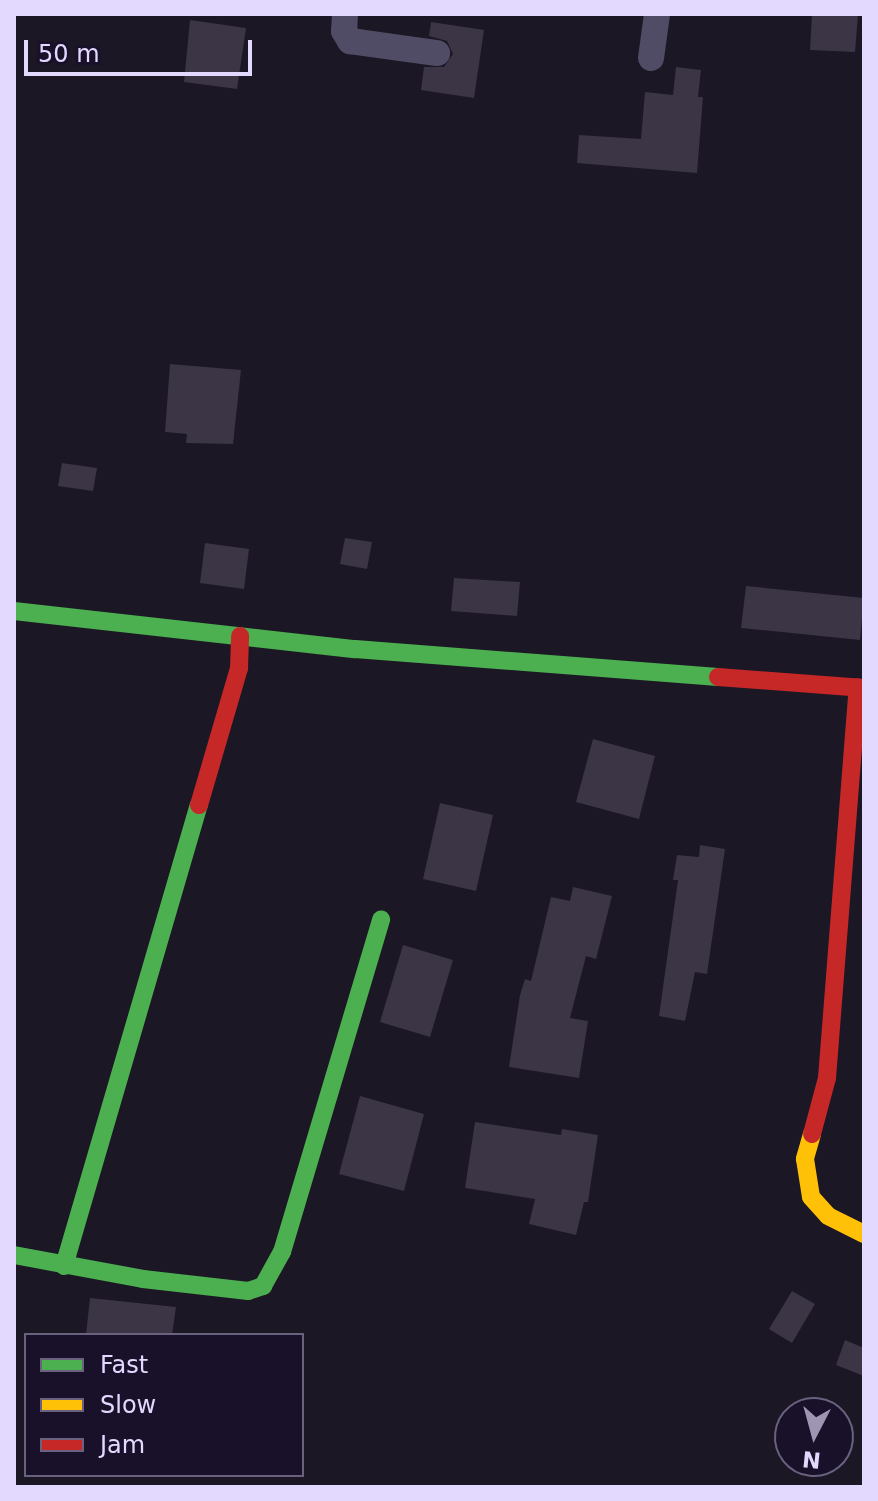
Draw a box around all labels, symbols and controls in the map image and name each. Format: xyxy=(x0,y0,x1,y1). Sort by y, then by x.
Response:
scale bar xyxy=(28,24,256,74)
text: 50 m xyxy=(38,40,100,68)
legend xyxy=(24,1333,304,1477)
text: Fast xyxy=(100,1351,148,1379)
text: Slow xyxy=(100,1391,156,1419)
north arrow xyxy=(774,1397,854,1477)
text: Jam xyxy=(100,1431,145,1459)
text: N xyxy=(801,1446,822,1473)

